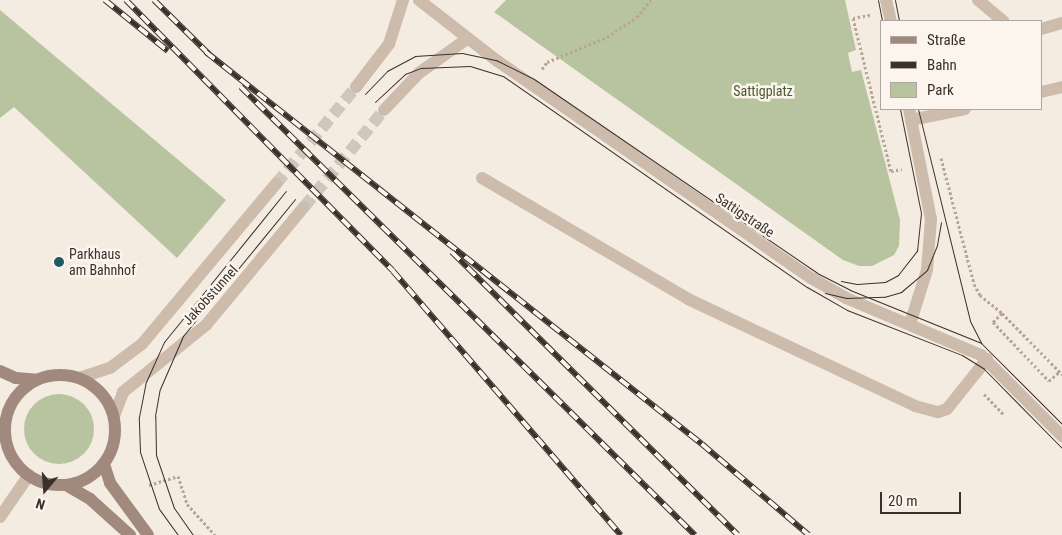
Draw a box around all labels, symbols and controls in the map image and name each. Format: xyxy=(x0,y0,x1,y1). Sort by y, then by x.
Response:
legend xyxy=(880,20,1042,110)
text: Straße xyxy=(927,31,966,49)
text: Bahn xyxy=(927,56,957,74)
text: Park xyxy=(927,81,954,99)
park label: Sattigplatz xyxy=(733,83,793,99)
street label: Sattigstraße xyxy=(712,189,778,241)
place label: Parkhaus am Bahnhof xyxy=(69,246,136,278)
marker: Parkhaus am Bahnhof xyxy=(53,256,65,268)
street label: Jakobstunnel xyxy=(179,262,241,328)
north arrow xyxy=(20,465,70,515)
scale bar xyxy=(882,482,963,514)
text: 20 m xyxy=(888,492,918,510)
text: N xyxy=(34,495,47,513)

